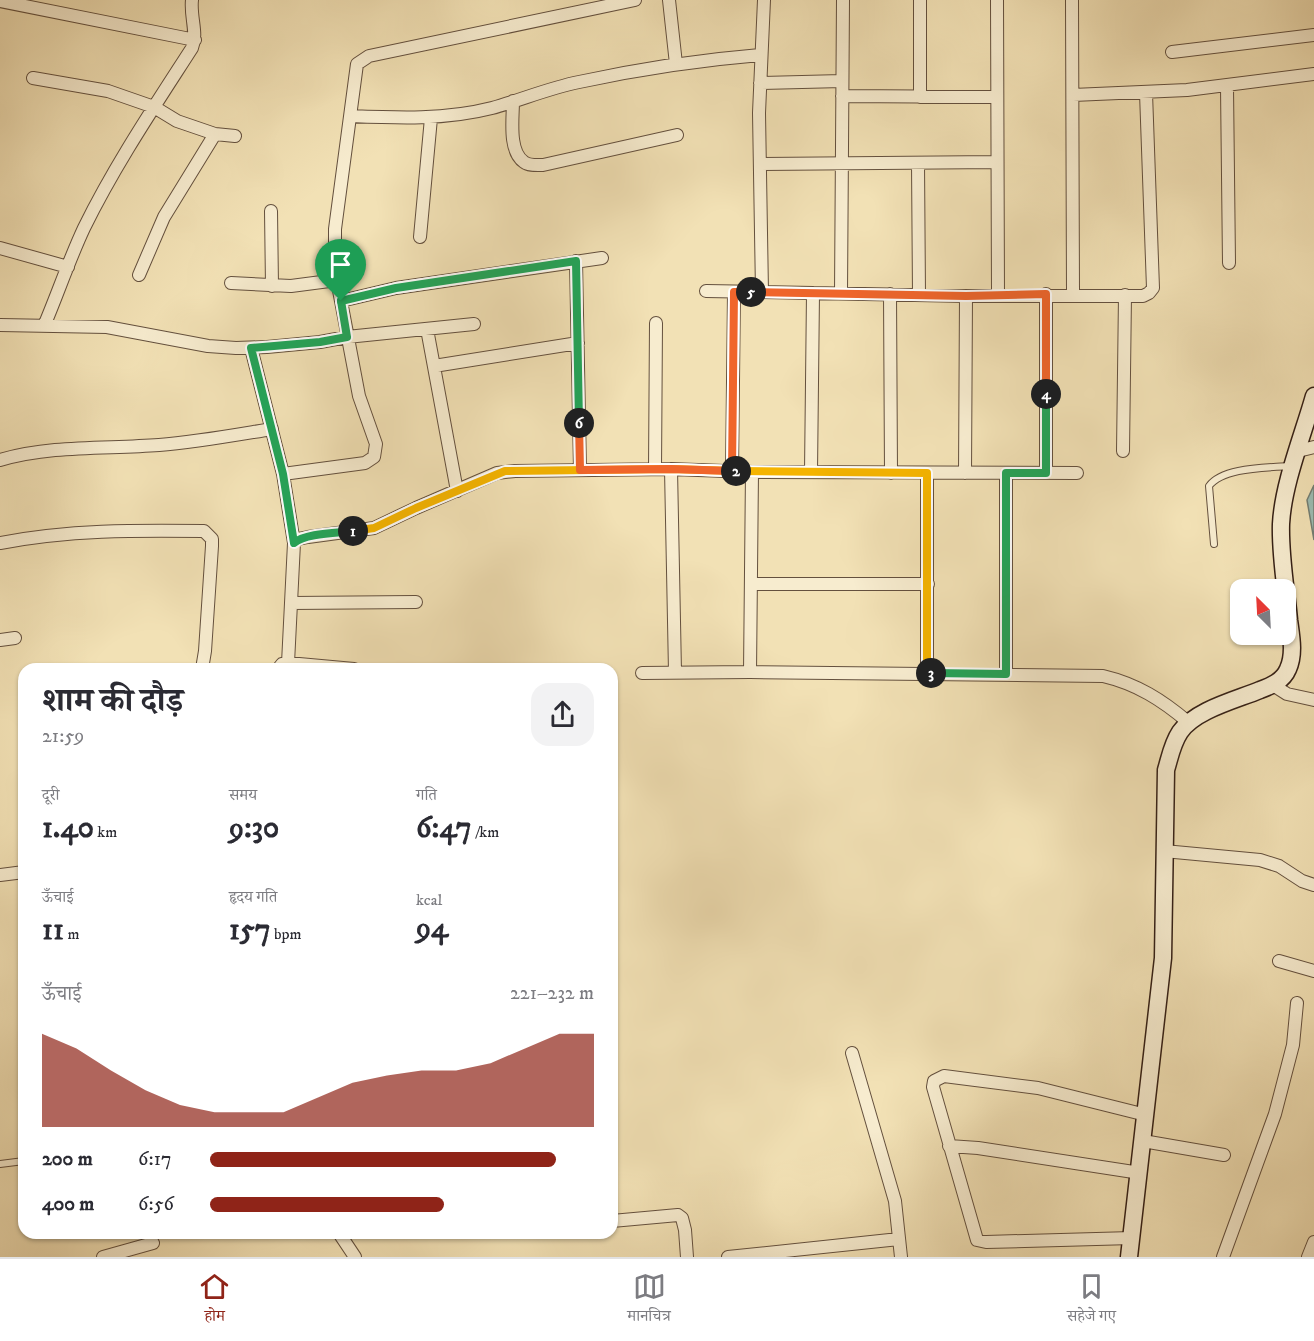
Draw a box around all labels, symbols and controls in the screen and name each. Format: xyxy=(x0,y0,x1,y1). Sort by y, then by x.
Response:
pin xyxy=(315,239,366,301)
icon: arrive xyxy=(324,248,357,281)
pin: 5 xyxy=(736,277,766,307)
text: 5 xyxy=(747,282,755,302)
pin: 4 xyxy=(1031,379,1061,409)
text: 4 xyxy=(1041,384,1051,404)
pin: 6 xyxy=(564,408,594,438)
text: 6 xyxy=(575,413,583,433)
pin: 2 xyxy=(721,456,751,486)
text: 2 xyxy=(732,461,740,481)
pin: 1 xyxy=(338,516,368,546)
text: 1 xyxy=(350,521,356,541)
north arrow xyxy=(1230,579,1296,645)
map controls xyxy=(1230,579,1296,645)
pin: 3 xyxy=(916,658,946,688)
text: 3 xyxy=(928,663,934,683)
text: शाम की दौड़ xyxy=(42,681,183,722)
button: share xyxy=(531,683,594,746)
text: 21:59 xyxy=(42,724,84,749)
text: दूरी xyxy=(42,785,59,805)
text: समय xyxy=(229,785,257,805)
text: गति xyxy=(416,785,437,805)
text: 1.40 xyxy=(42,810,94,847)
text: 9:30 xyxy=(229,810,279,847)
text: 6:47 xyxy=(416,810,472,847)
text: km xyxy=(94,822,117,842)
text: /km xyxy=(472,822,499,842)
text: ऊँचाई xyxy=(42,887,74,907)
text: हृदय गति xyxy=(229,887,277,907)
text: kcal xyxy=(416,890,442,910)
text: 94 xyxy=(416,910,448,947)
text: 11 xyxy=(42,912,64,949)
text: 157 xyxy=(229,912,271,949)
text: m xyxy=(64,924,79,944)
text: bpm xyxy=(271,924,302,944)
text: 221–232 m xyxy=(510,981,594,1006)
text: ऊँचाई xyxy=(42,982,81,1007)
text: 200 m xyxy=(42,1147,93,1172)
text: 6:17 xyxy=(138,1147,172,1172)
text: 400 m xyxy=(42,1192,94,1217)
text: 6:56 xyxy=(138,1192,174,1217)
tab: होम xyxy=(198,1270,231,1331)
tab: मानचित्र xyxy=(627,1270,671,1331)
tab: सहेजे गए xyxy=(1067,1270,1116,1331)

